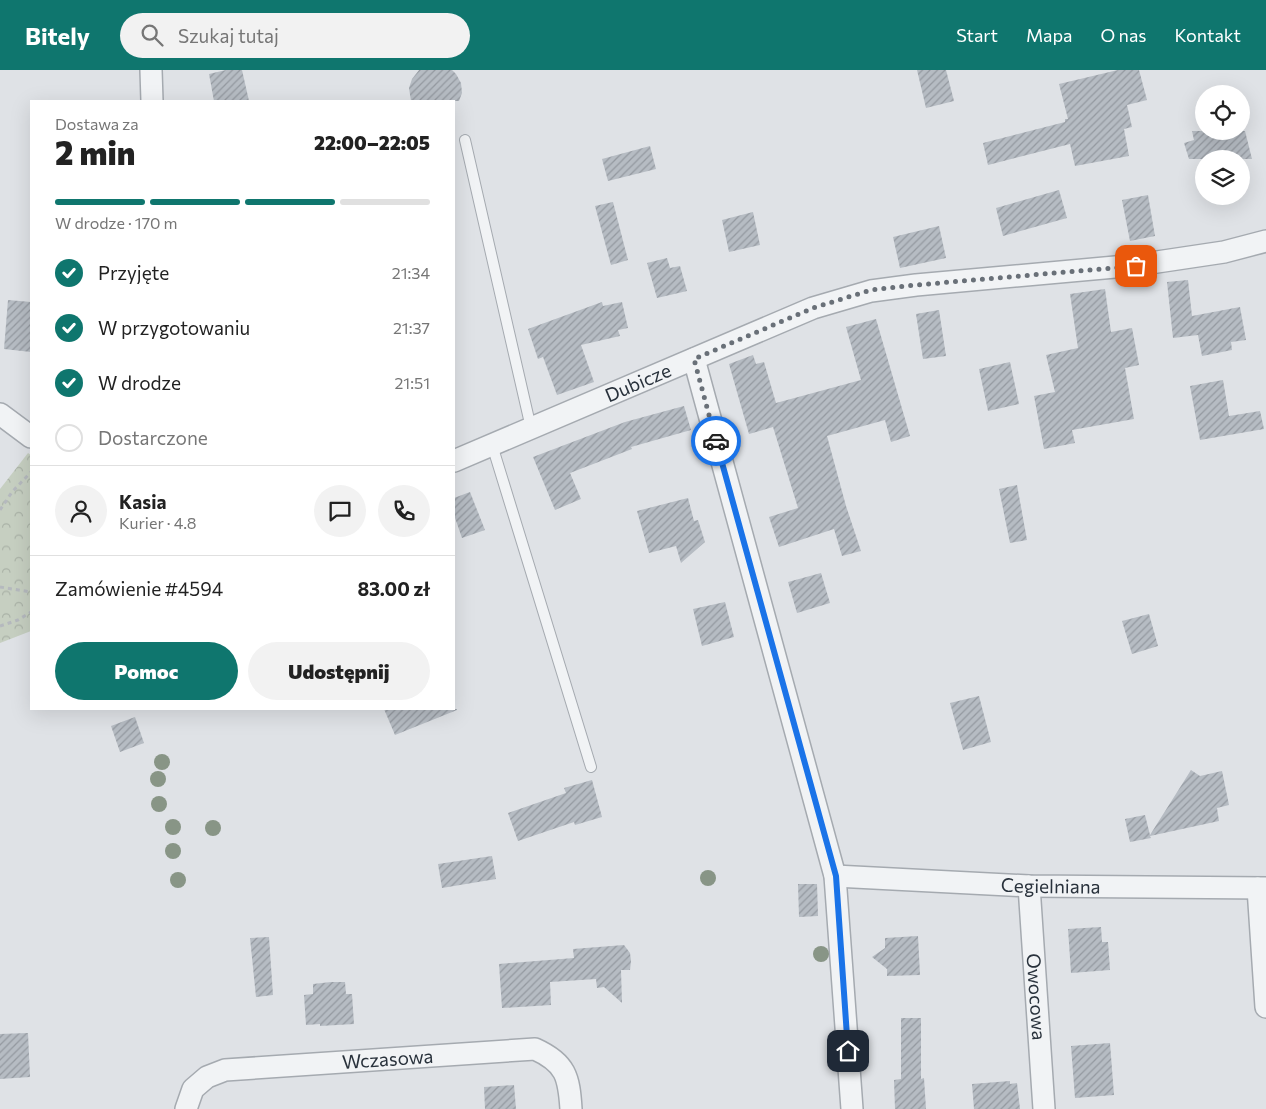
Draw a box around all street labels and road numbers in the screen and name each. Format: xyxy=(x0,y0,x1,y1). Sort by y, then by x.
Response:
street label: Dubicze xyxy=(601,358,674,406)
street label: Cegielniana xyxy=(1000,873,1101,898)
street label: Owocowa xyxy=(1023,952,1051,1041)
street label: Wczasowa xyxy=(341,1044,434,1073)

